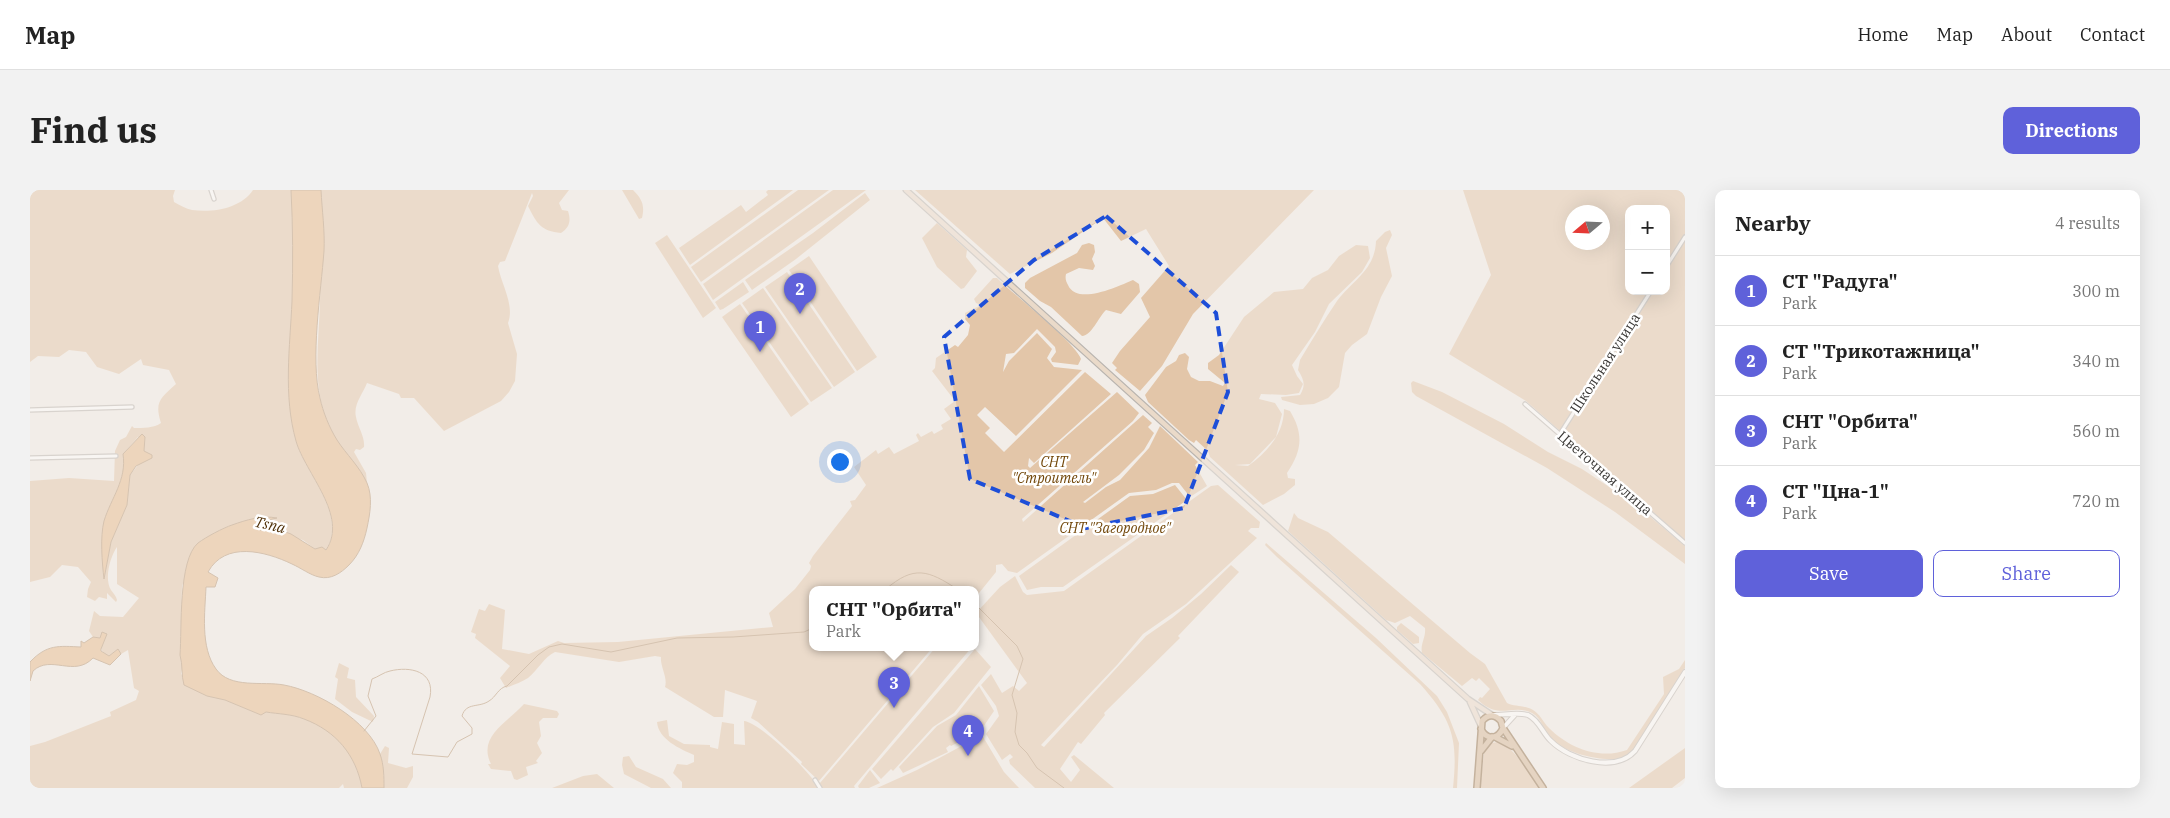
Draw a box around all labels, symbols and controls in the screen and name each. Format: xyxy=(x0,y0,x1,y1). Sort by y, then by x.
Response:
text: Map xyxy=(25,19,75,51)
text: Home xyxy=(1857,23,1909,46)
text: Map xyxy=(1937,23,1973,46)
text: About xyxy=(2001,23,2052,46)
text: Contact xyxy=(2080,23,2145,46)
text: Find us xyxy=(30,107,157,153)
button: Directions xyxy=(2003,107,2140,154)
north arrow xyxy=(1565,205,1610,250)
map controls xyxy=(1625,205,1670,295)
button: + xyxy=(1625,205,1670,250)
text: Nearby xyxy=(1735,209,1811,237)
text: 4 results xyxy=(2055,213,2120,233)
button: − xyxy=(1625,250,1670,295)
text: СТ "Радуга" xyxy=(1782,269,1898,293)
pin: 2 xyxy=(784,273,816,314)
text: 1 xyxy=(1746,281,1756,301)
text: 300 m xyxy=(2072,281,2120,301)
text: Park xyxy=(1782,293,1817,313)
street label: Школьная улица xyxy=(1566,309,1644,416)
pin: 1 xyxy=(744,311,776,352)
text: СТ "Трикотажница" xyxy=(1782,339,1980,363)
text: 2 xyxy=(1746,351,1756,371)
text: 340 m xyxy=(2072,351,2120,371)
text: Park xyxy=(1782,363,1817,383)
text: CНТ "Орбита" xyxy=(1782,409,1918,433)
text: 3 xyxy=(1746,421,1756,441)
text: 560 m xyxy=(2072,421,2120,441)
street label: Цветочная улица xyxy=(1554,427,1656,519)
text: Park xyxy=(1782,433,1817,453)
your location xyxy=(827,449,853,475)
park label: CНТ "Строитель" xyxy=(1012,453,1098,487)
text: СТ "Цна-1" xyxy=(1782,479,1889,503)
text: 4 xyxy=(1746,491,1756,511)
text: 720 m xyxy=(2072,491,2120,511)
text: Park xyxy=(1782,503,1817,523)
water label: Tsna xyxy=(253,512,288,537)
park label: СНТ "Загородное" xyxy=(1059,519,1172,537)
button: Save xyxy=(1735,550,1923,597)
button: Share xyxy=(1933,550,2120,597)
popup xyxy=(809,586,979,651)
text: CНТ "Орбита" xyxy=(826,597,962,621)
text: Park xyxy=(826,621,861,641)
pin: 3 xyxy=(878,667,910,708)
pin: 4 xyxy=(952,715,984,756)

